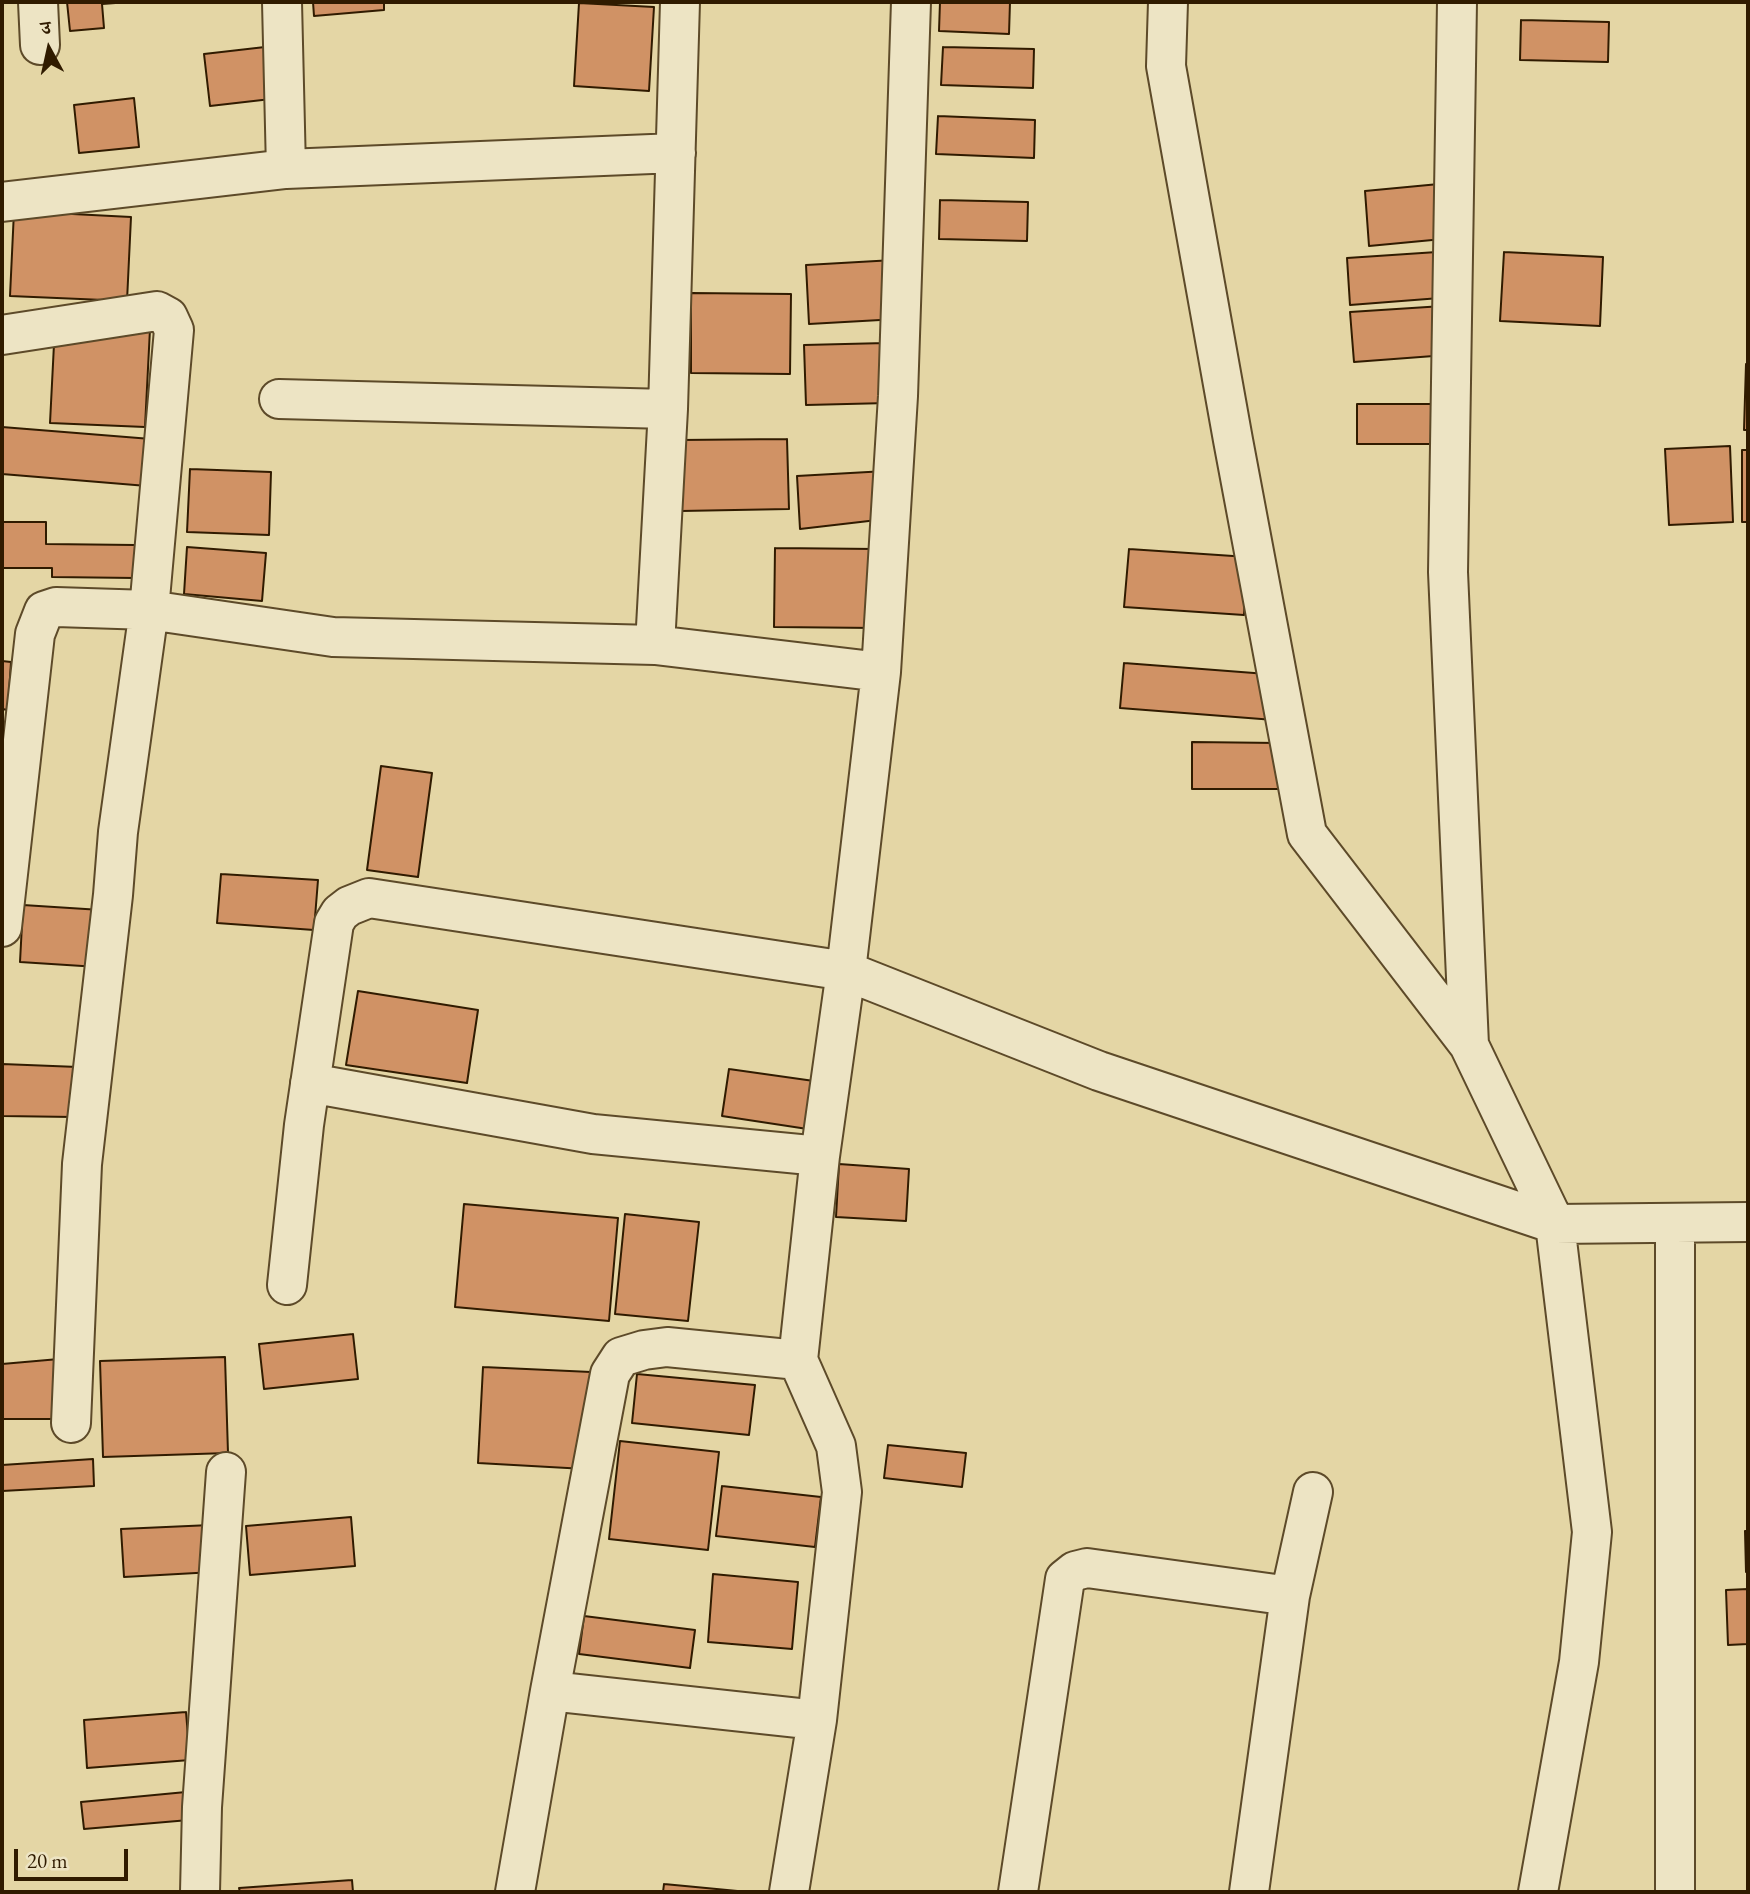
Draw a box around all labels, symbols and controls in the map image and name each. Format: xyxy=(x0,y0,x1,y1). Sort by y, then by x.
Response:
north arrow xyxy=(14,14,84,84)
text: उ xyxy=(39,15,53,41)
scale bar xyxy=(18,1834,131,1878)
text: 20 m xyxy=(27,1847,68,1874)

